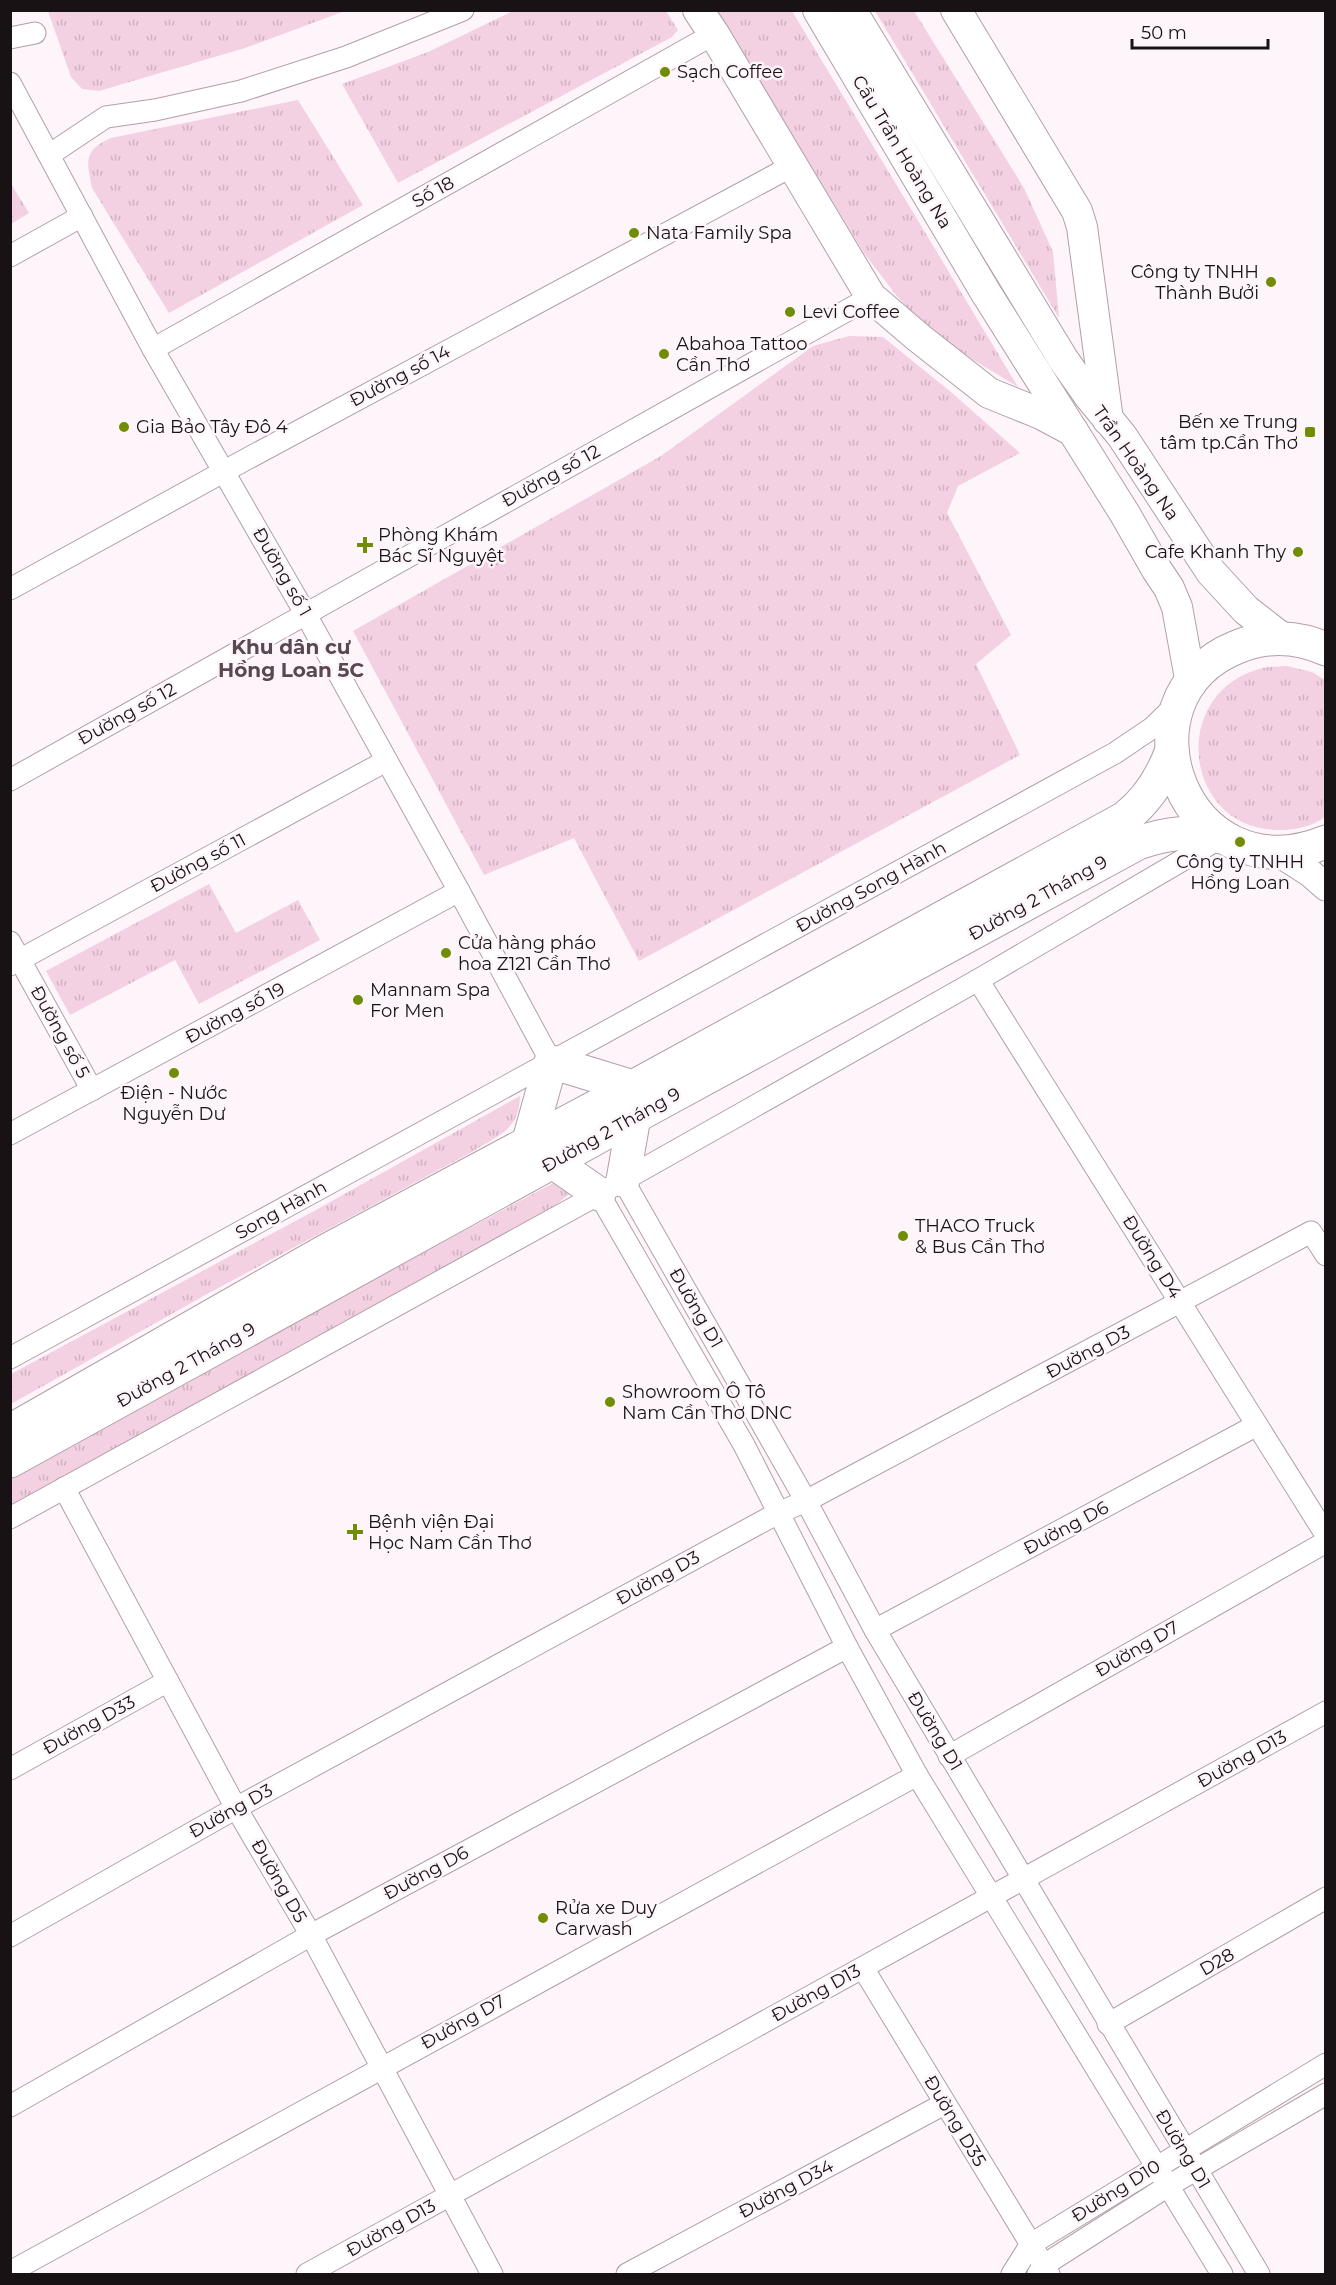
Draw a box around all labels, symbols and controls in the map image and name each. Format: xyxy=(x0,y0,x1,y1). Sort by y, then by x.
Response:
scale bar xyxy=(1132,12,1268,50)
text: 50 m xyxy=(1141,22,1187,44)
place label: Sạch Coffee xyxy=(677,61,783,83)
marker: Sạch Coffee xyxy=(658,65,672,79)
street label: Cầu Trần Hoàng Na xyxy=(847,71,957,233)
street label: Số 18 xyxy=(408,171,458,213)
place label: Nata Family Spa xyxy=(646,222,792,244)
marker: Nata Family Spa xyxy=(627,226,641,240)
place label: Công ty TNHH Thành Bưởi xyxy=(1131,261,1259,304)
marker: Công ty TNHH Thành Bưởi xyxy=(1264,275,1278,289)
place label: Levi Coffee xyxy=(802,301,900,323)
marker: Levi Coffee xyxy=(783,305,797,319)
place label: Abahoa Tattoo Cần Thơ xyxy=(676,333,807,376)
street label: Đường số 14 xyxy=(346,340,454,412)
marker: Abahoa Tattoo Cần Thơ xyxy=(657,347,671,361)
street label: Trần Hoàng Na xyxy=(1088,401,1184,525)
place label: Bến xe Trung tâm tp.Cần Thơ xyxy=(1160,411,1298,454)
place label: Gia Bảo Tây Đô 4 xyxy=(136,416,288,438)
marker: Gia Bảo Tây Đô 4 xyxy=(117,420,131,434)
marker: Bến xe Trung tâm tp.Cần Thơ xyxy=(1303,425,1317,439)
street label: Đường số 12 xyxy=(498,440,604,512)
street label: Đường số 1 xyxy=(248,524,316,620)
place label: Phòng Khám Bác Sĩ Nguyệt xyxy=(378,524,504,567)
marker: Phòng Khám Bác Sĩ Nguyệt xyxy=(356,536,374,554)
place label: Cafe Khanh Thy xyxy=(1145,541,1286,563)
marker: Cafe Khanh Thy xyxy=(1291,545,1305,559)
district label: Khu dân cư Hồng Loan 5C xyxy=(218,635,364,682)
street label: Đường số 12 xyxy=(74,678,180,750)
street label: Đường số 11 xyxy=(146,829,250,897)
marker: Công ty TNHH Hồng Loan xyxy=(1233,835,1247,849)
street label: Đường Song Hành xyxy=(792,837,950,937)
street label: Đường 2 Tháng 9 xyxy=(965,851,1111,945)
place label: Công ty TNHH Hồng Loan xyxy=(1176,851,1304,894)
place label: Cửa hàng pháo hoa Z121 Cần Thơ xyxy=(458,932,611,975)
marker: Cửa hàng pháo hoa Z121 Cần Thơ xyxy=(439,946,453,960)
street label: Đường số 19 xyxy=(181,978,289,1048)
place label: Mannam Spa For Men xyxy=(370,979,490,1022)
street label: Đường số 5 xyxy=(26,982,94,1082)
marker: Mannam Spa For Men xyxy=(351,993,365,1007)
marker: Điện - Nước Nguyễn Dư xyxy=(167,1066,181,1080)
place label: Điện - Nước Nguyễn Dư xyxy=(120,1082,228,1125)
street label: Đường 2 Tháng 9 xyxy=(538,1083,684,1177)
street label: Song Hành xyxy=(231,1176,331,1244)
street label: Đường D4 xyxy=(1118,1211,1186,1303)
place label: THACO Truck & Bus Cần Thơ xyxy=(915,1215,1045,1258)
marker: THACO Truck & Bus Cần Thơ xyxy=(896,1229,910,1243)
street label: Đường D1 xyxy=(664,1264,728,1352)
street label: Đường 2 Tháng 9 xyxy=(113,1318,259,1412)
street label: Đường D3 xyxy=(1042,1321,1134,1383)
place label: Showroom Ô Tô Nam Cần Thơ DNC xyxy=(622,1381,792,1424)
marker: Showroom Ô Tô Nam Cần Thơ DNC xyxy=(603,1395,617,1409)
street label: Đường D6 xyxy=(1020,1496,1112,1560)
place label: Bệnh viện Đại Học Nam Cần Thơ xyxy=(368,1511,532,1554)
marker: Bệnh viện Đại Học Nam Cần Thơ xyxy=(346,1523,364,1541)
street label: Đường D3 xyxy=(612,1546,704,1610)
street label: Đường D7 xyxy=(1091,1616,1183,1682)
street label: Đường D1 xyxy=(903,1687,967,1775)
street label: Đường D33 xyxy=(39,1691,139,1759)
street label: Đường D13 xyxy=(1194,1725,1290,1793)
street label: Đường D3 xyxy=(185,1779,277,1843)
street label: Đường D5 xyxy=(246,1836,312,1926)
street label: Đường D6 xyxy=(380,1841,472,1905)
place label: Rửa xe Duy Carwash xyxy=(555,1897,657,1940)
marker: Rửa xe Duy Carwash xyxy=(536,1911,550,1925)
street label: D28 xyxy=(1196,1943,1238,1981)
street label: Đường D13 xyxy=(768,1959,864,2027)
street label: Đường D7 xyxy=(417,1990,509,2054)
street label: Đường D35 xyxy=(919,2072,991,2170)
street label: Đường D1 xyxy=(1151,2105,1215,2193)
street label: Đường D34 xyxy=(735,2155,837,2223)
street label: Đường D10 xyxy=(1068,2155,1164,2227)
street label: Đường D13 xyxy=(343,2194,439,2262)

